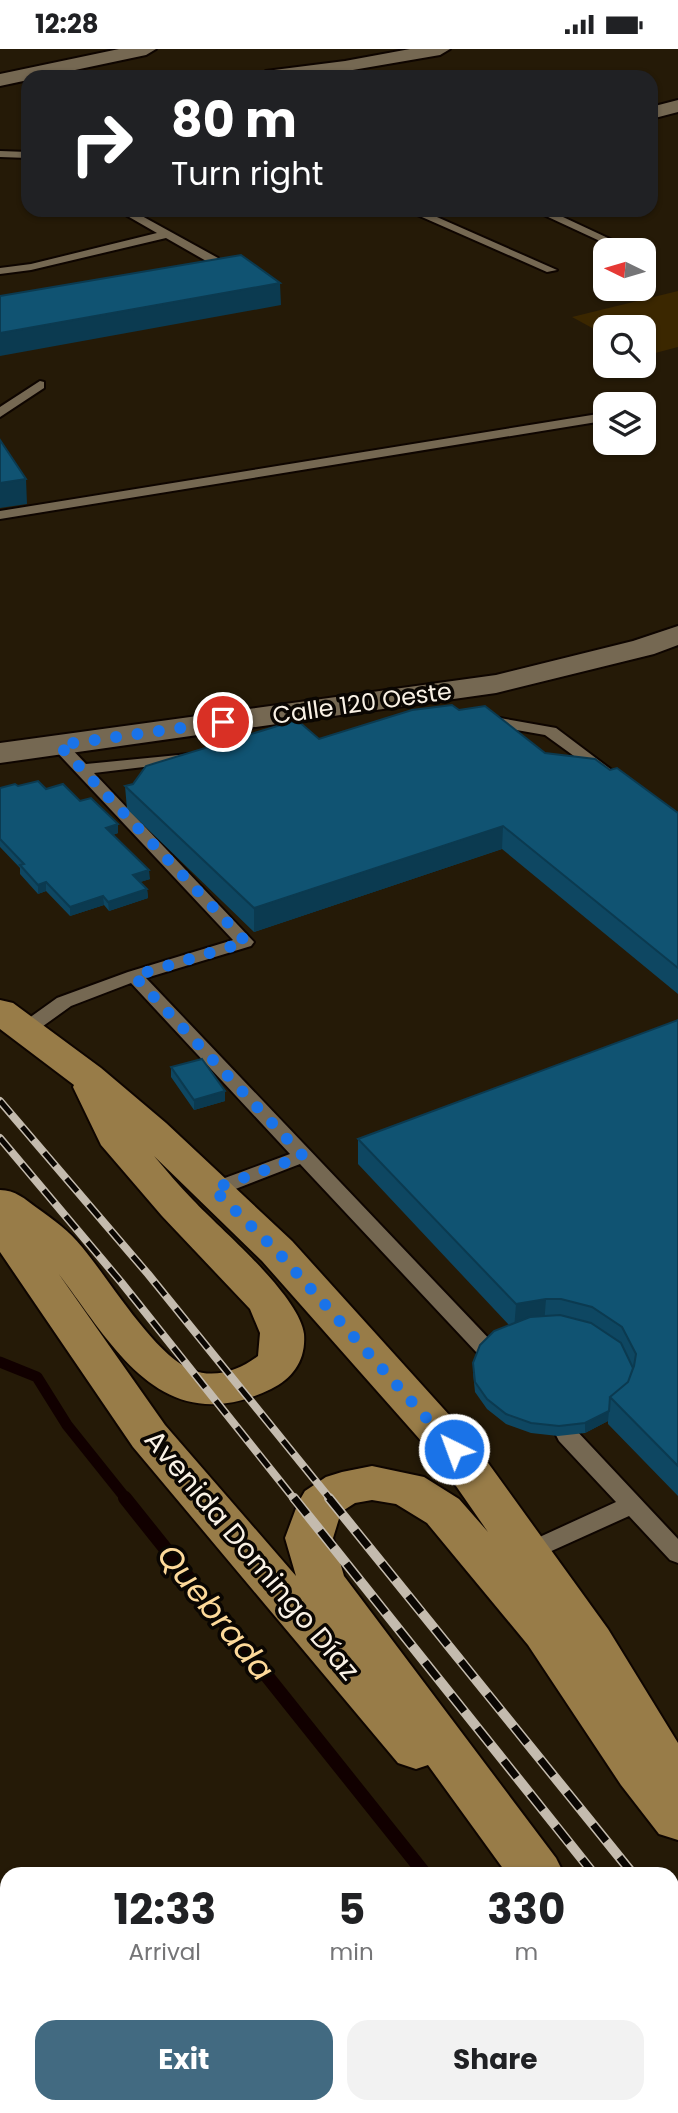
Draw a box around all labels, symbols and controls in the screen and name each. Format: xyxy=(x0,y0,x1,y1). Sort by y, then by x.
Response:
text: 12:28 xyxy=(35,6,99,42)
text: 80 m xyxy=(171,86,297,154)
icon: right xyxy=(56,98,147,189)
text: Turn right xyxy=(171,151,323,196)
north arrow xyxy=(593,238,656,301)
map controls xyxy=(593,238,656,455)
button: search xyxy=(593,315,656,378)
button: layers xyxy=(593,392,656,455)
street label: Calle 120 Oeste xyxy=(270,674,454,732)
pin xyxy=(193,692,253,752)
icon: arrive xyxy=(204,703,242,741)
position arrow xyxy=(417,1412,491,1486)
street label: Avenida Domingo Díaz xyxy=(135,1421,369,1689)
water label: Quebrada xyxy=(147,1534,285,1690)
text: 12:33 xyxy=(114,1880,216,1939)
text: 5 xyxy=(338,1880,365,1939)
text: 330 xyxy=(487,1880,565,1939)
text: Arrival xyxy=(129,1936,201,1968)
text: min xyxy=(330,1936,374,1968)
text: m xyxy=(514,1936,538,1968)
button: Exit xyxy=(35,2020,333,2100)
button: Share xyxy=(347,2020,644,2100)

